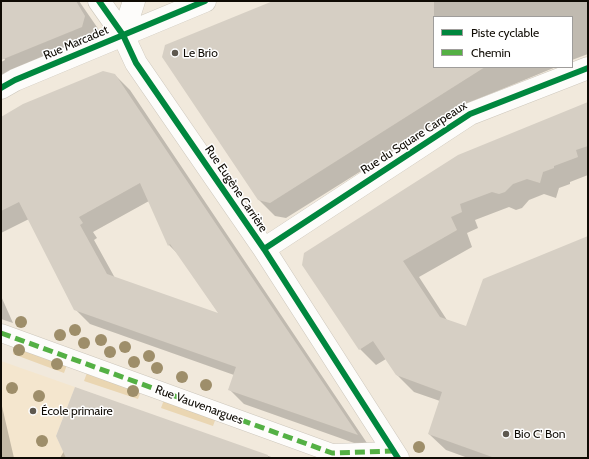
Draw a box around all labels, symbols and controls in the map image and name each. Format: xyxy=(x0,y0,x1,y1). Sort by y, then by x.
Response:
legend xyxy=(433,16,573,68)
street label: Rue Marcadet xyxy=(41,23,111,63)
text: Piste cyclable xyxy=(471,25,539,40)
text: Chemin xyxy=(471,45,511,60)
place label: Le Brio xyxy=(183,46,218,60)
marker: Le Brio xyxy=(170,48,180,58)
street label: Rue du Square Carpeaux xyxy=(358,98,470,178)
street label: Rue Eugène Carrière xyxy=(202,143,270,235)
street label: Rue Vauvenargues xyxy=(153,382,245,428)
place label: École primaire xyxy=(41,404,113,418)
marker: École primaire xyxy=(28,406,38,416)
place label: Bio C' Bon xyxy=(514,427,566,441)
marker: Bio C' Bon xyxy=(501,429,511,439)

